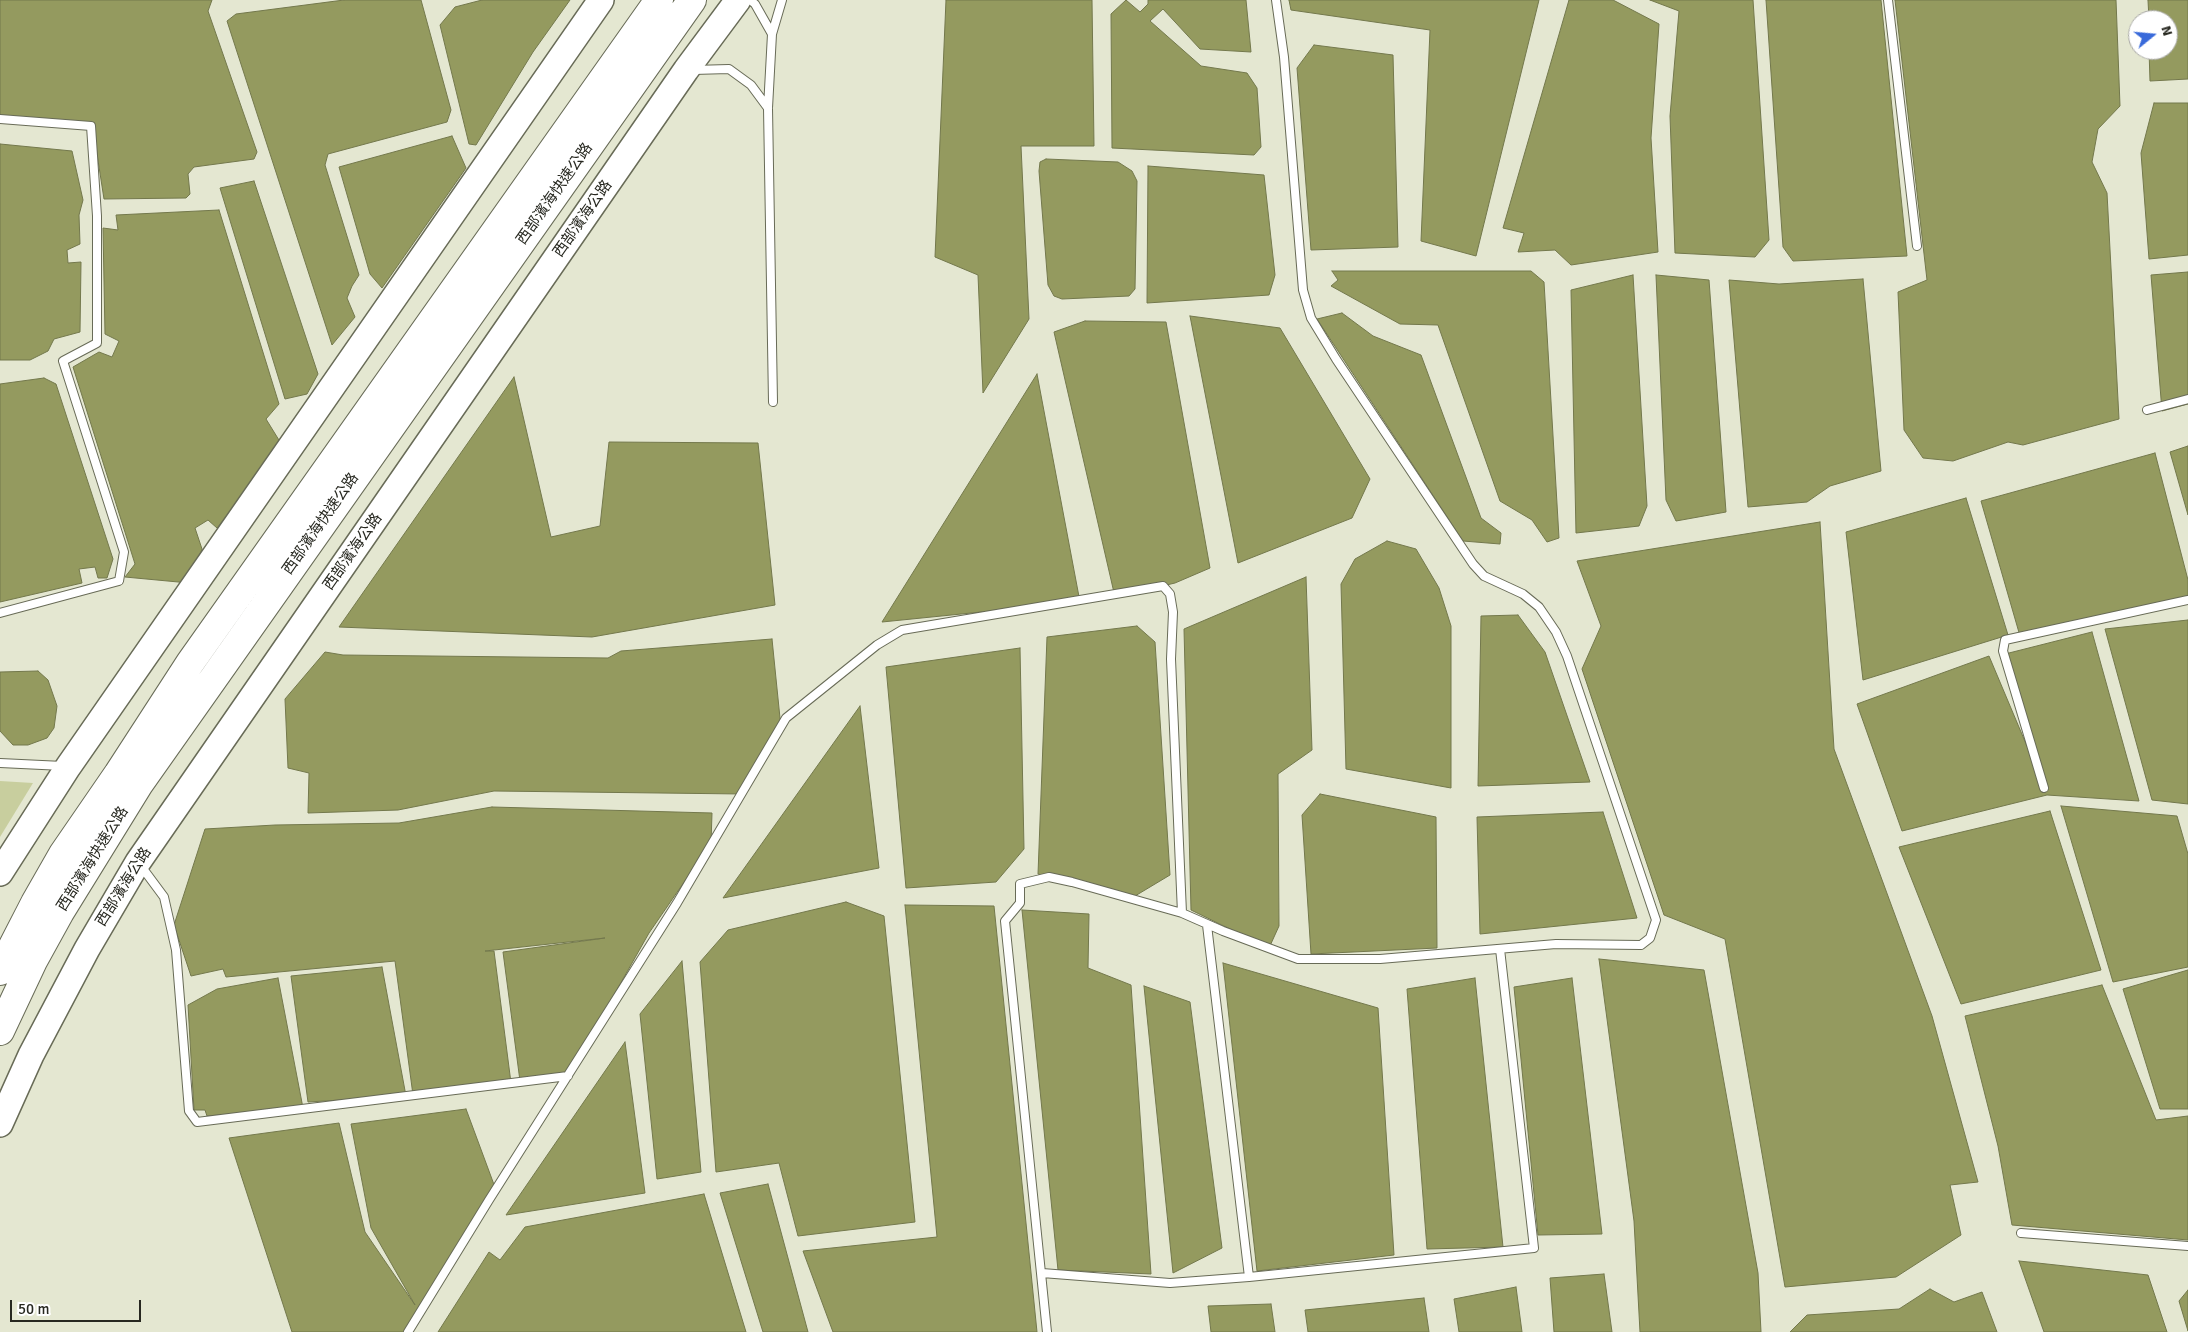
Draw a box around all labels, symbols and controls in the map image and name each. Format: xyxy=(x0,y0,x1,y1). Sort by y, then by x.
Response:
north arrow xyxy=(2128,10,2178,60)
text: N xyxy=(2157,24,2176,38)
street label: 西部濱海快速公路 xyxy=(513,140,597,248)
street label: 西部濱海公路 xyxy=(550,177,616,261)
street label: 西部濱海快速公路 xyxy=(279,470,363,578)
street label: 西部濱海公路 xyxy=(320,510,386,594)
street label: 西部濱海快速公路 xyxy=(54,803,132,915)
street label: 西部濱海公路 xyxy=(93,844,155,930)
scale bar xyxy=(12,1290,144,1322)
text: 50 m xyxy=(18,1300,49,1318)

